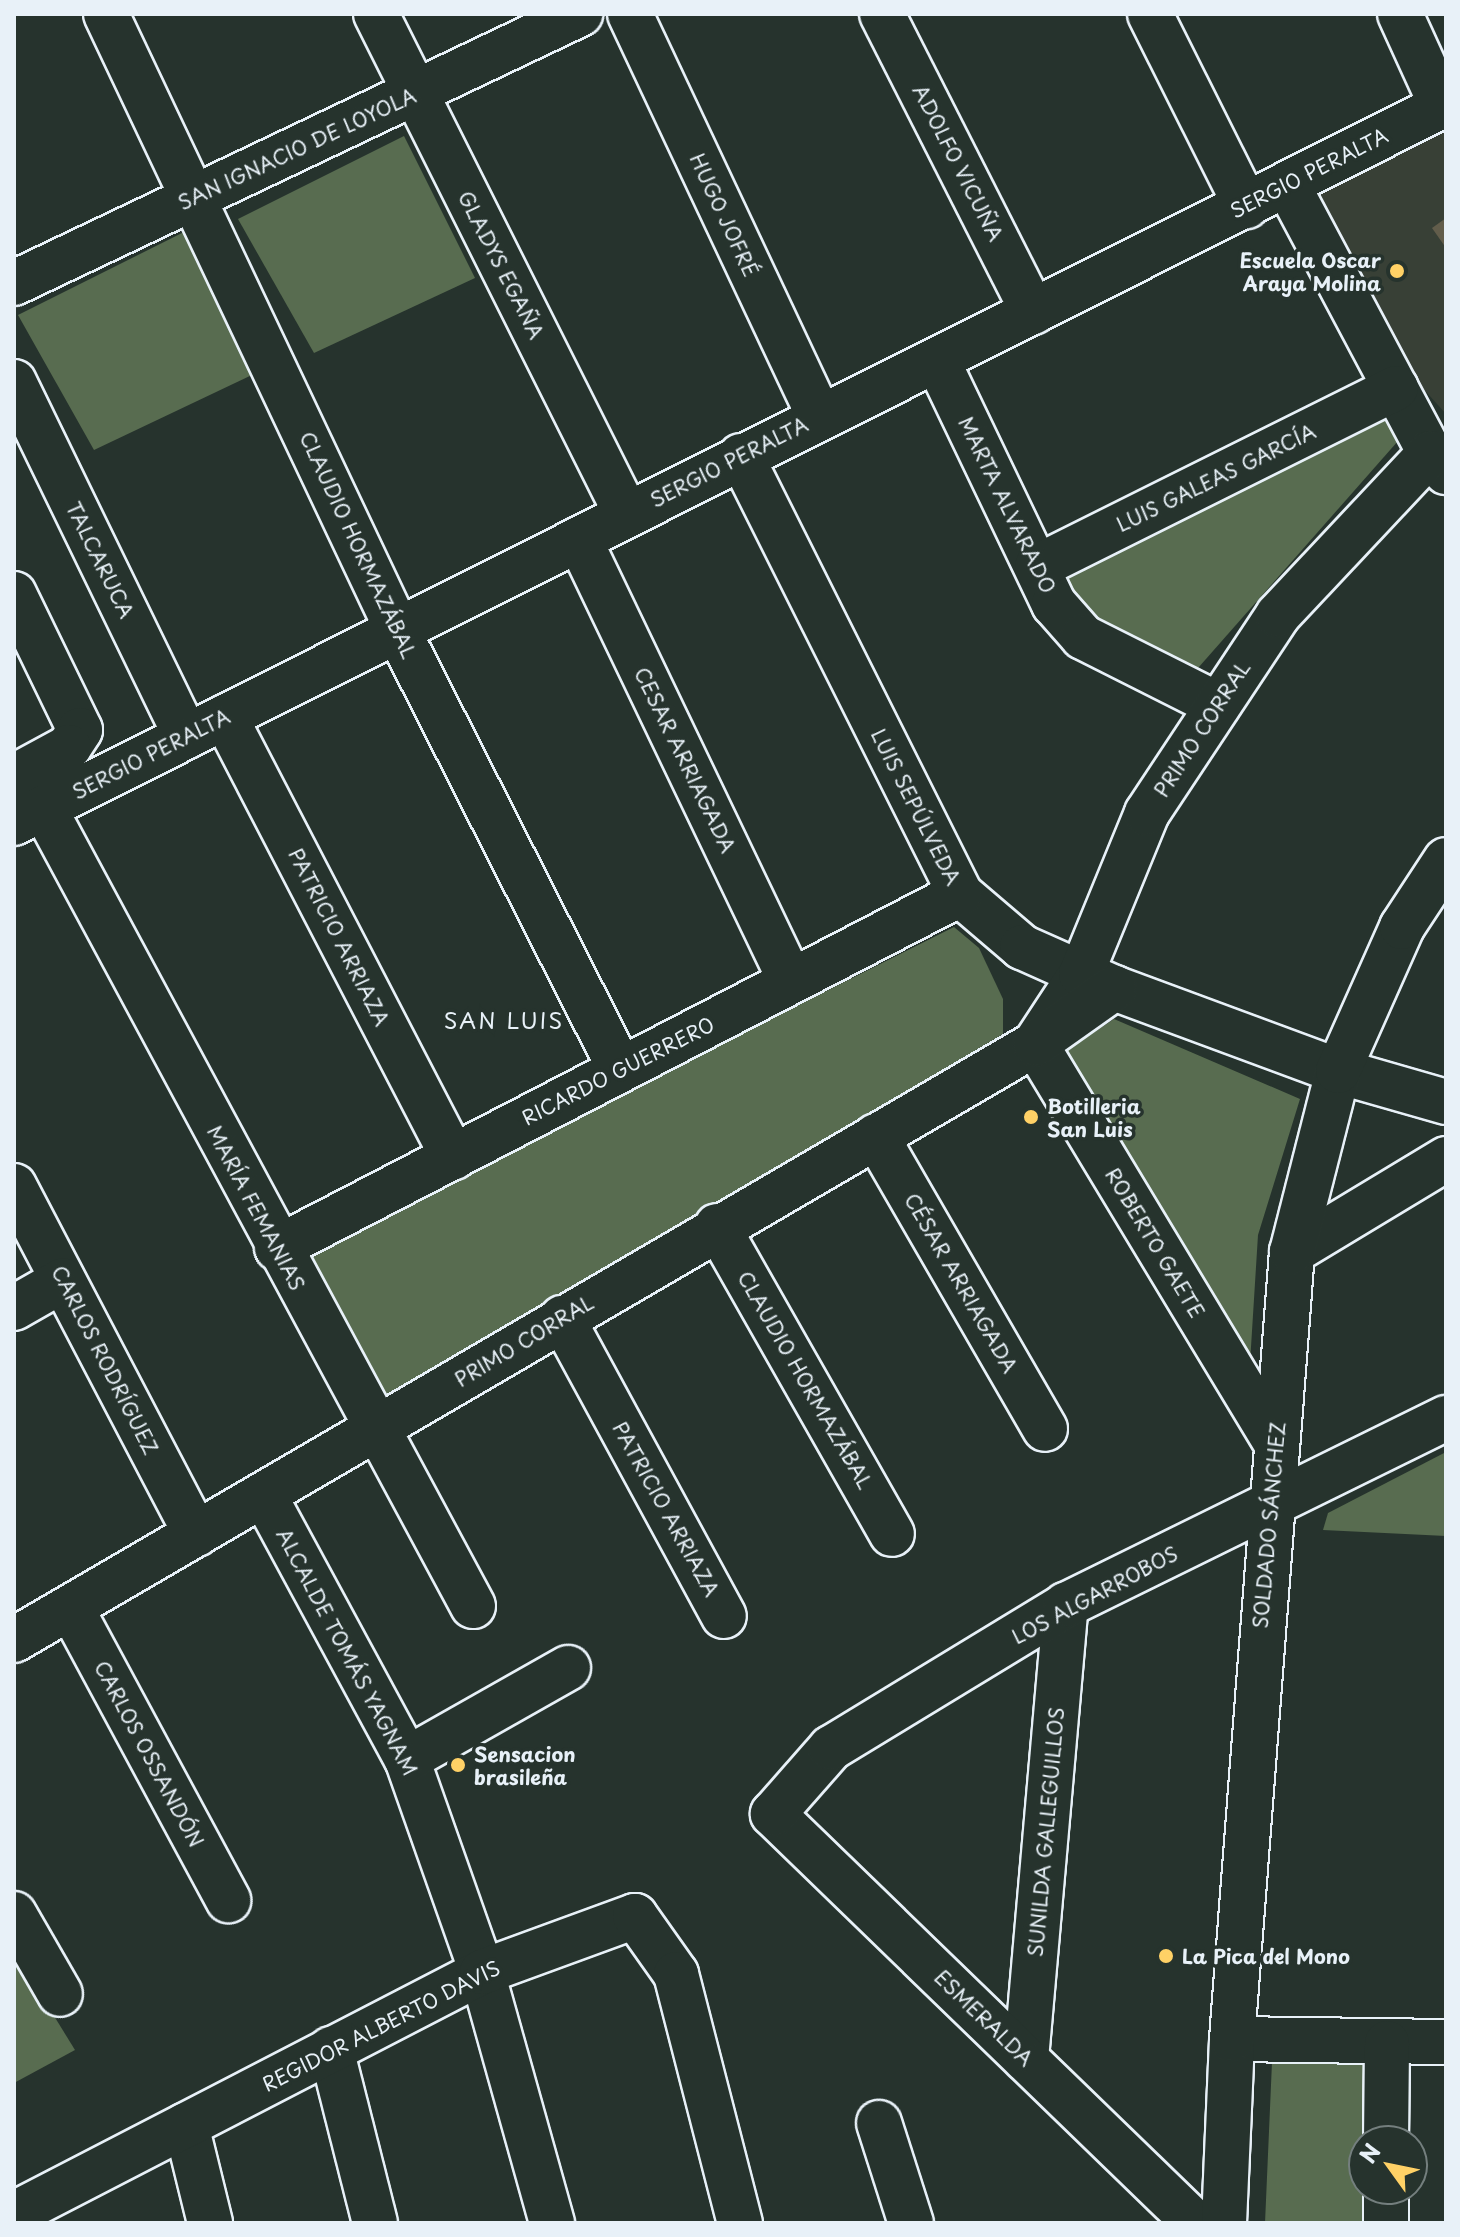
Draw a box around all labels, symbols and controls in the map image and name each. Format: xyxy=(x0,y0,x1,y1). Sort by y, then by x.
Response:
street label: ADOLFO VICUÑA xyxy=(908,80,1008,246)
street label: SAN IGNACIO DE LOYOLA xyxy=(174,83,420,215)
street label: SERGIO PERALTA xyxy=(1225,122,1393,224)
street label: HUGO JOFRÉ xyxy=(684,148,764,282)
street label: GLADYS EGAÑA xyxy=(453,186,549,344)
place label: Escuela Oscar Araya Molina xyxy=(1239,248,1381,295)
marker: Escuela Oscar Araya Molina xyxy=(1388,262,1406,280)
street label: SERGIO PERALTA xyxy=(645,411,813,513)
street label: MARTA ALVARADO xyxy=(954,412,1060,598)
street label: LUIS GALEAS GARCÍA xyxy=(1111,419,1321,537)
street label: CLAUDIO HORMAZÁBAL xyxy=(294,427,422,663)
street label: TALCARUCA xyxy=(61,498,139,622)
street label: PRIMO CORRAL xyxy=(1149,656,1255,802)
street label: CESAR ARRIAGADA xyxy=(630,663,740,857)
street label: SERGIO PERALTA xyxy=(67,703,235,805)
street label: LUIS SEPÚLVEDA xyxy=(866,724,966,890)
street label: PATRICIO ARRIAZA xyxy=(284,844,394,1030)
district label: SAN LUIS xyxy=(444,1007,564,1033)
street label: RICARDO GUERRERO xyxy=(516,1011,720,1131)
place label: Botilleria San Luis xyxy=(1047,1094,1141,1141)
marker: Botilleria San Luis xyxy=(1022,1108,1040,1126)
street label: MARÍA FEMANIAS xyxy=(202,1120,310,1296)
street label: ROBERTO GAETE xyxy=(1100,1162,1210,1324)
street label: CÉSAR ARRIAGADA xyxy=(900,1189,1022,1377)
street label: CARLOS RODRÍGUEZ xyxy=(47,1261,163,1459)
street label: CLAUDIO HORMAZÁBAL xyxy=(732,1266,878,1494)
street label: PRIMO CORRAL xyxy=(450,1290,598,1392)
street label: PATRICIO ARRIAZA xyxy=(608,1417,724,1601)
street label: SOLDADO SÁNCHEZ xyxy=(1248,1419,1290,1631)
street label: ALCALDE TOMÁS YAGNAM xyxy=(272,1524,422,1780)
street label: LOS ALGARROBOS xyxy=(1007,1541,1183,1649)
street label: CARLOS OSSANDÓN xyxy=(89,1656,209,1852)
street label: SUNILDA GALLEGUILLOS xyxy=(1023,1706,1069,1958)
place label: Sensacion brasileña xyxy=(474,1742,576,1789)
marker: Sensacion brasileña xyxy=(449,1756,467,1774)
place label: La Pica del Mono xyxy=(1182,1944,1353,1968)
marker: La Pica del Mono xyxy=(1157,1947,1175,1965)
street label: REGIDOR ALBERTO DAVIS xyxy=(258,1955,504,2097)
street label: ESMERALDA xyxy=(930,1965,1038,2071)
north arrow xyxy=(1348,2125,1428,2205)
text: N xyxy=(1351,2136,1388,2169)

